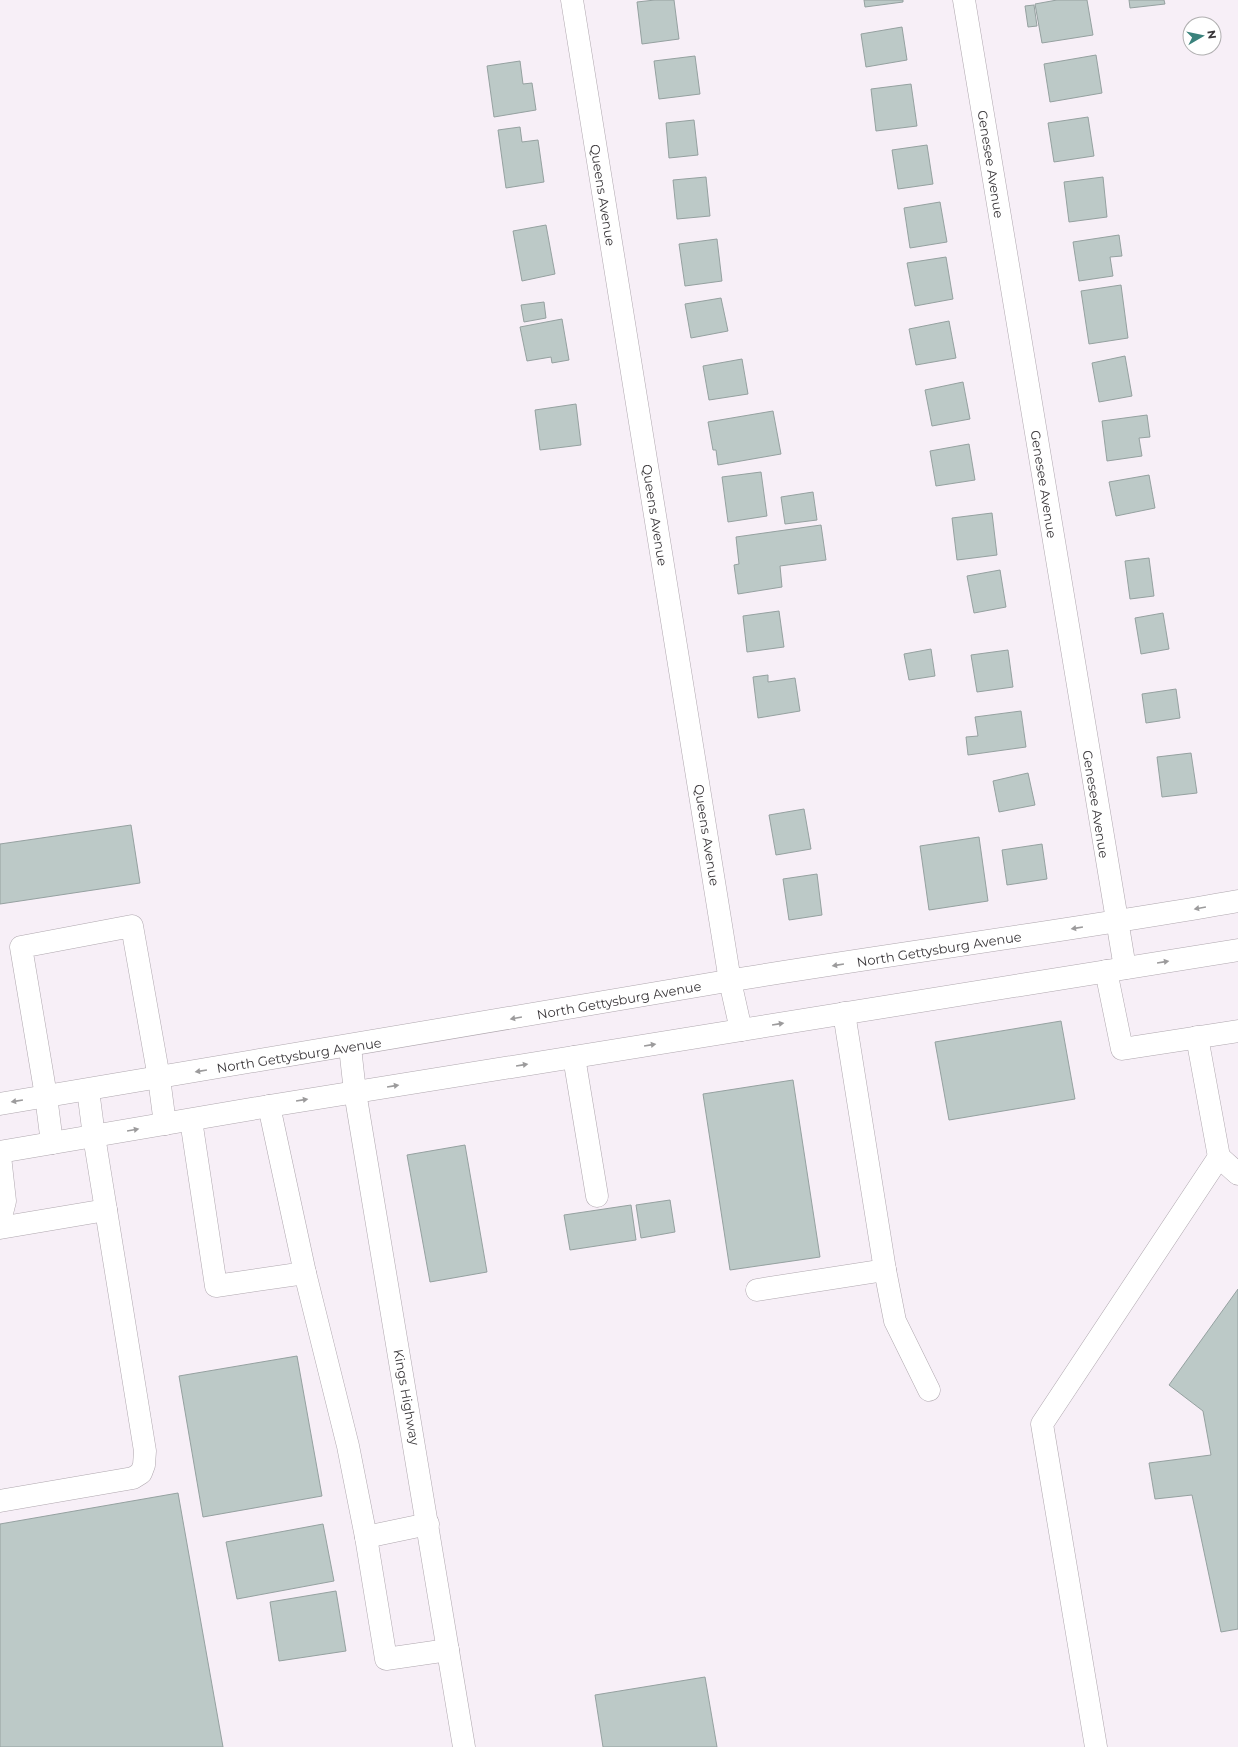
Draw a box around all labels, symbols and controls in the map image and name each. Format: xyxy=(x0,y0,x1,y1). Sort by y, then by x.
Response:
north arrow xyxy=(1182,16,1222,56)
text: N xyxy=(1204,29,1219,40)
street label: Genesee Avenue xyxy=(975,109,1007,219)
street label: Queens Avenue xyxy=(587,143,619,247)
street label: Genesee Avenue xyxy=(1028,429,1060,539)
street label: Queens Avenue xyxy=(639,463,671,567)
street label: Genesee Avenue xyxy=(1080,749,1112,859)
street label: Queens Avenue xyxy=(691,783,723,887)
one-way arrow xyxy=(1193,905,1206,911)
one-way arrow xyxy=(1071,925,1083,931)
street label: North Gettysburg Avenue xyxy=(855,928,1023,970)
one-way arrow xyxy=(1157,959,1169,965)
one-way arrow xyxy=(832,962,844,968)
street label: North Gettysburg Avenue xyxy=(536,978,703,1022)
one-way arrow xyxy=(510,1015,523,1021)
one-way arrow xyxy=(772,1021,785,1027)
street label: North Gettysburg Avenue xyxy=(215,1034,383,1076)
one-way arrow xyxy=(644,1041,656,1047)
one-way arrow xyxy=(516,1062,528,1068)
one-way arrow xyxy=(195,1068,207,1074)
one-way arrow xyxy=(387,1083,399,1089)
one-way arrow xyxy=(296,1097,308,1103)
one-way arrow xyxy=(11,1098,23,1104)
one-way arrow xyxy=(127,1127,139,1133)
street label: Kings Highway xyxy=(391,1348,424,1447)

